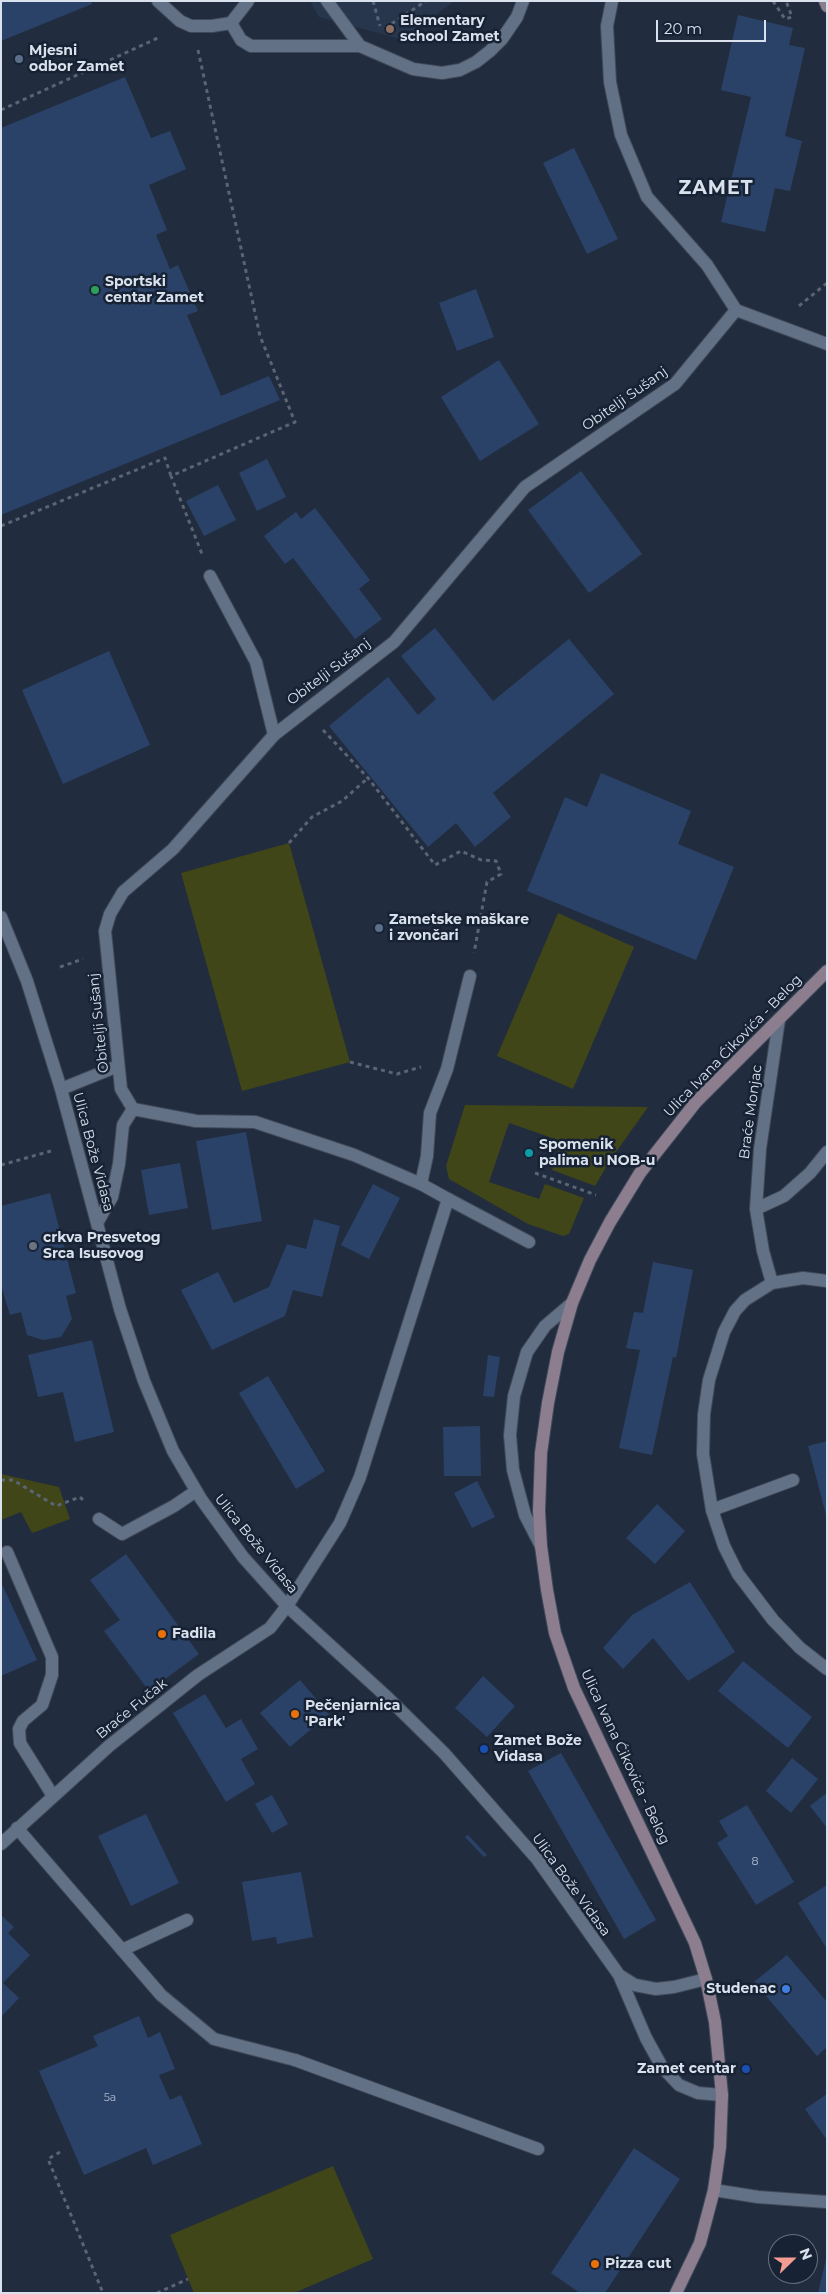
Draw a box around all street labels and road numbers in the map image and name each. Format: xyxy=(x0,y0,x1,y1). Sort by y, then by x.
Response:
street label: Obitelji Sušanj xyxy=(579,363,671,435)
street label: Obitelji Sušanj xyxy=(284,635,374,709)
street label: Ulica Ivana Ćikovića - Belog xyxy=(660,971,806,1121)
street label: Obitelji Sušanj xyxy=(85,972,113,1074)
street label: Braće Monjac xyxy=(736,1064,766,1160)
street label: Ulica Bože Vidasa xyxy=(69,1090,117,1214)
street label: Ulica Bože Vidasa xyxy=(211,1491,301,1597)
street label: Ulica Ivana Ćikovića - Belog xyxy=(577,1667,673,1847)
street label: Braće Fučak xyxy=(93,1675,171,1743)
street label: Ulica Bože Vidasa xyxy=(528,1830,614,1940)

